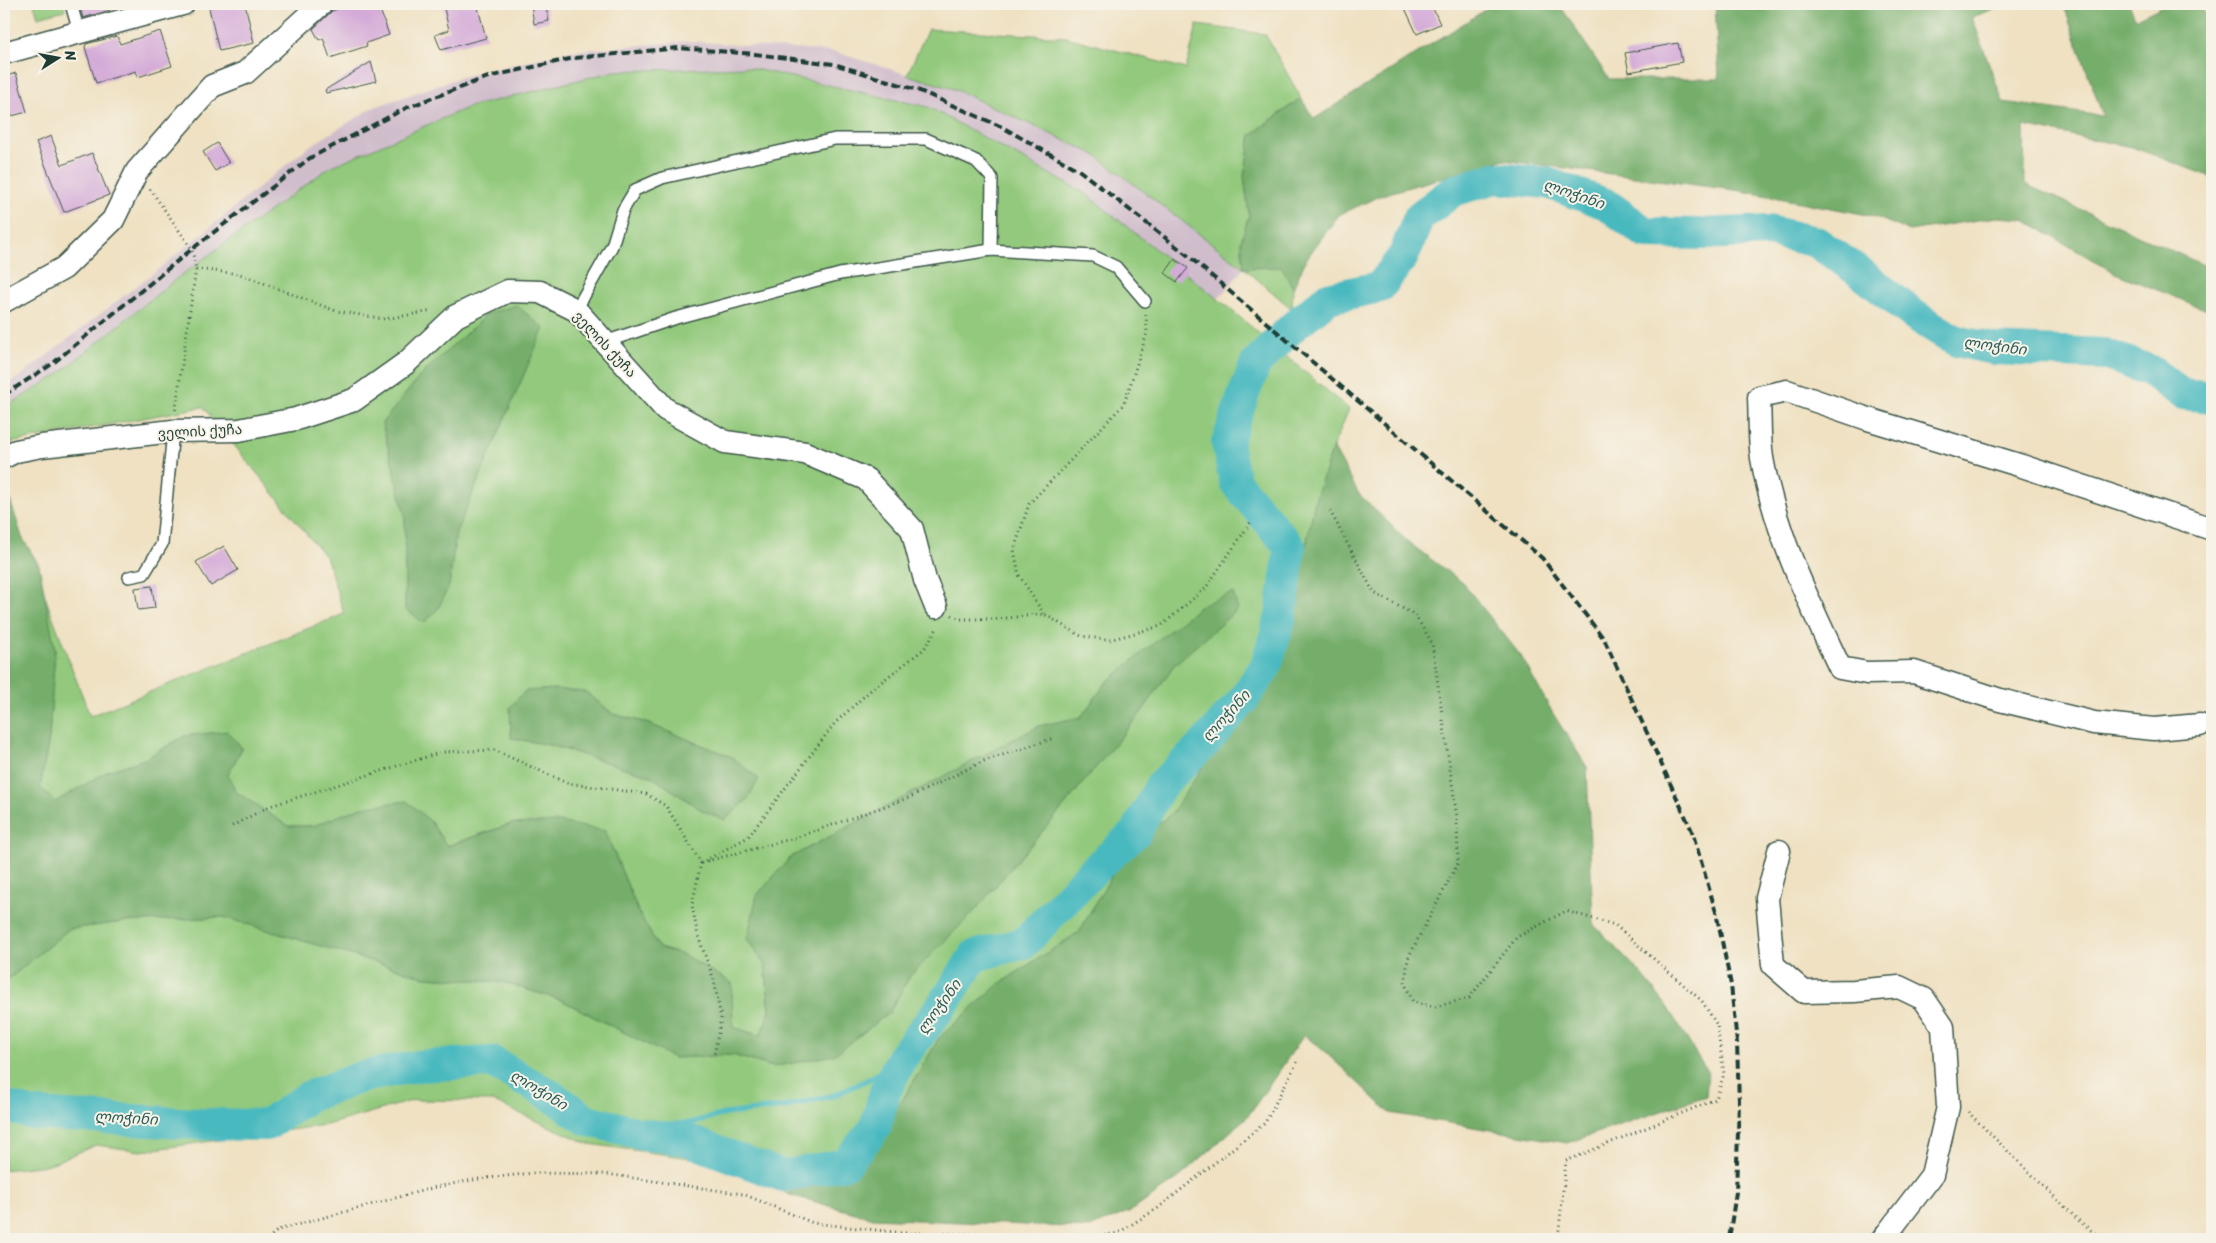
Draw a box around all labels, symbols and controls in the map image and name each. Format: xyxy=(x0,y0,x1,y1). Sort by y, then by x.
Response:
north arrow xyxy=(32,32,82,82)
text: N xyxy=(57,47,84,63)
water label: ლოჭინი xyxy=(1540,171,1609,217)
street label: ველის ქუჩა xyxy=(567,305,643,384)
water label: ლოჭინი xyxy=(1962,329,2029,363)
street label: ველის ქუჩა xyxy=(157,417,243,446)
water label: ლოჭინი xyxy=(1195,683,1258,748)
water label: ლოჭინი xyxy=(910,973,969,1040)
water label: ლოჭინი xyxy=(505,1063,574,1118)
water label: ლოჭინი xyxy=(94,1103,160,1133)

